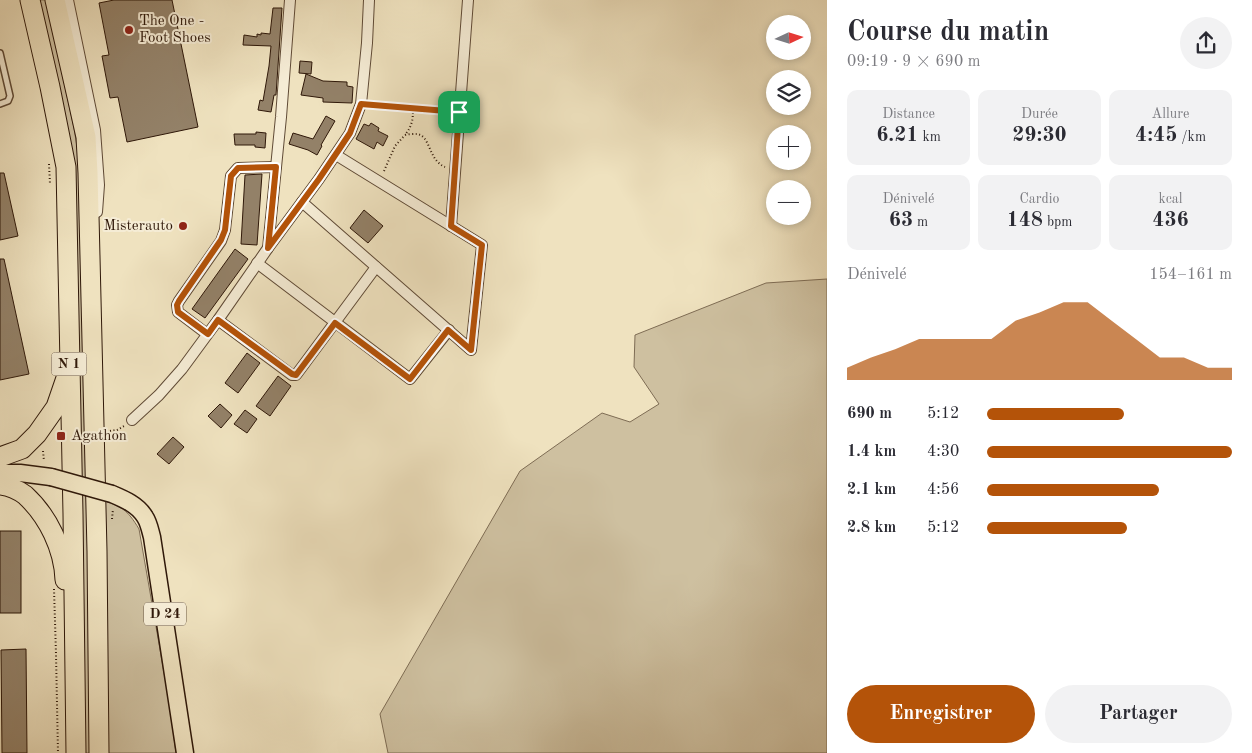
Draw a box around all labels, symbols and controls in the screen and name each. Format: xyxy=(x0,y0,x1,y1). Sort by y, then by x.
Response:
place label: The One - Foot Shoes xyxy=(139,14,211,46)
north arrow xyxy=(766,15,811,60)
map controls xyxy=(766,15,811,225)
button: share xyxy=(1180,17,1232,69)
text: Course du matin xyxy=(847,19,1049,47)
marker: The One - Foot Shoes xyxy=(123,24,135,36)
text: 09:19 · 9 × 690 m xyxy=(847,54,980,70)
button: layers xyxy=(766,70,811,115)
pin xyxy=(438,91,480,133)
icon: arrive xyxy=(445,98,473,126)
text: Distance xyxy=(882,107,935,121)
text: Durée xyxy=(1021,107,1058,121)
text: Allure xyxy=(1152,107,1189,121)
button: + xyxy=(766,125,811,170)
text: 6.21 xyxy=(876,125,919,146)
text: 29:30 xyxy=(1012,125,1067,146)
text: 4:45 xyxy=(1135,125,1177,146)
text: km xyxy=(919,130,941,144)
text: /km xyxy=(1177,130,1206,144)
button: − xyxy=(766,180,811,225)
text: Dénivelé xyxy=(882,192,935,206)
text: Cardio xyxy=(1019,192,1060,206)
text: kcal xyxy=(1158,192,1183,206)
text: 63 xyxy=(889,210,913,231)
text: 148 xyxy=(1006,210,1043,231)
text: 436 xyxy=(1152,210,1189,231)
text: m xyxy=(913,215,928,229)
text: bpm xyxy=(1043,215,1073,229)
place label: Misterauto xyxy=(103,219,173,234)
marker: Misterauto xyxy=(177,220,189,232)
text: Dénivelé xyxy=(847,267,907,283)
text: 154–161 m xyxy=(1149,267,1232,283)
road number: N 1 xyxy=(52,352,86,376)
text: 690 m xyxy=(847,406,892,422)
text: 5:12 xyxy=(927,406,959,422)
place label: Agathon xyxy=(71,429,127,444)
marker: Agathon xyxy=(55,430,67,442)
text: 1.4 km xyxy=(847,444,896,460)
text: 4:30 xyxy=(927,444,959,460)
text: 2.1 km xyxy=(847,482,896,498)
text: 4:56 xyxy=(927,482,959,498)
text: 2.8 km xyxy=(847,520,896,536)
text: 5:12 xyxy=(927,520,959,536)
road number: D 24 xyxy=(144,602,186,626)
button: Enregistrer xyxy=(847,685,1035,743)
button: Partager xyxy=(1045,685,1232,743)

